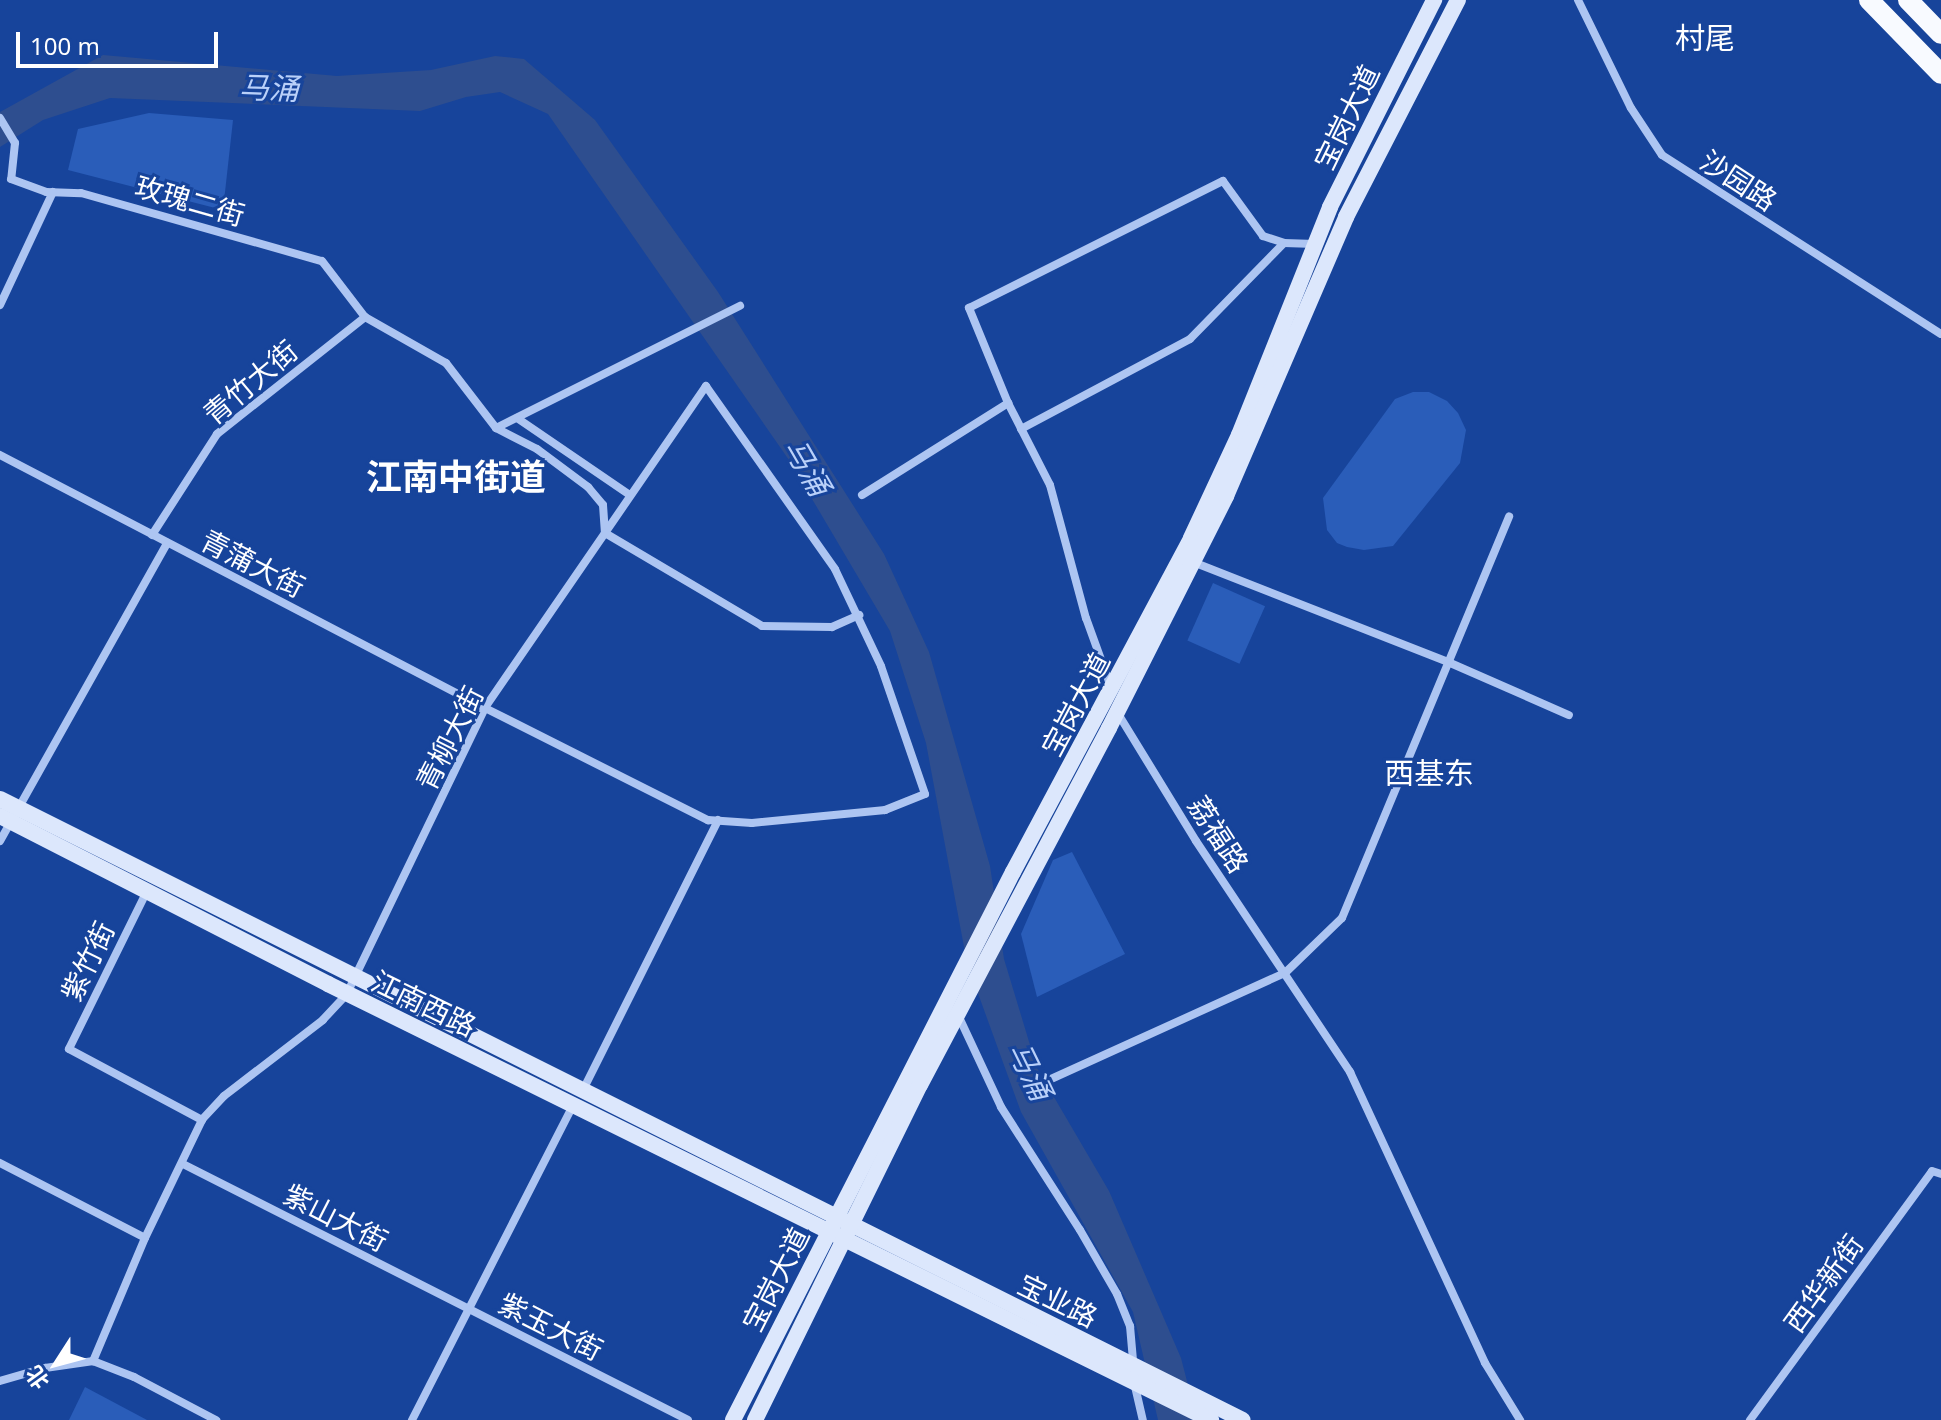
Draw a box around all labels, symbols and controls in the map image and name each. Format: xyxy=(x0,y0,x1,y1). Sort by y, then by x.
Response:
scale bar xyxy=(20,16,222,66)
district label: 村尾 xyxy=(1675,20,1735,56)
text: 100 m xyxy=(30,29,100,62)
street label: 宝岗大道 xyxy=(1306,59,1386,175)
water label: 马涌 xyxy=(238,69,300,107)
street label: 沙园路 xyxy=(1695,143,1783,217)
street label: 玫瑰二街 xyxy=(132,168,248,232)
street label: 青竹大街 xyxy=(196,333,304,431)
water label: 马涌 xyxy=(776,432,838,502)
district label: 江南中街道 xyxy=(366,455,546,499)
street label: 青蒲大街 xyxy=(195,523,311,603)
street label: 宝岗大道 xyxy=(1034,647,1116,761)
street label: 青柳大街 xyxy=(409,680,489,796)
district label: 西基东 xyxy=(1384,755,1474,791)
street label: 荔福路 xyxy=(1182,790,1256,878)
street label: 紫竹街 xyxy=(53,916,121,1006)
street label: 江南西路 xyxy=(366,963,482,1043)
water label: 马涌 xyxy=(1001,1036,1059,1106)
street label: 紫山大街 xyxy=(278,1177,394,1257)
street label: 宝岗大道 xyxy=(735,1221,815,1337)
street label: 西华新街 xyxy=(1776,1228,1870,1338)
street label: 宝业路 xyxy=(1013,1266,1103,1334)
street label: 紫玉大街 xyxy=(493,1286,609,1366)
north arrow xyxy=(16,1324,96,1404)
text: 北 xyxy=(18,1360,55,1396)

